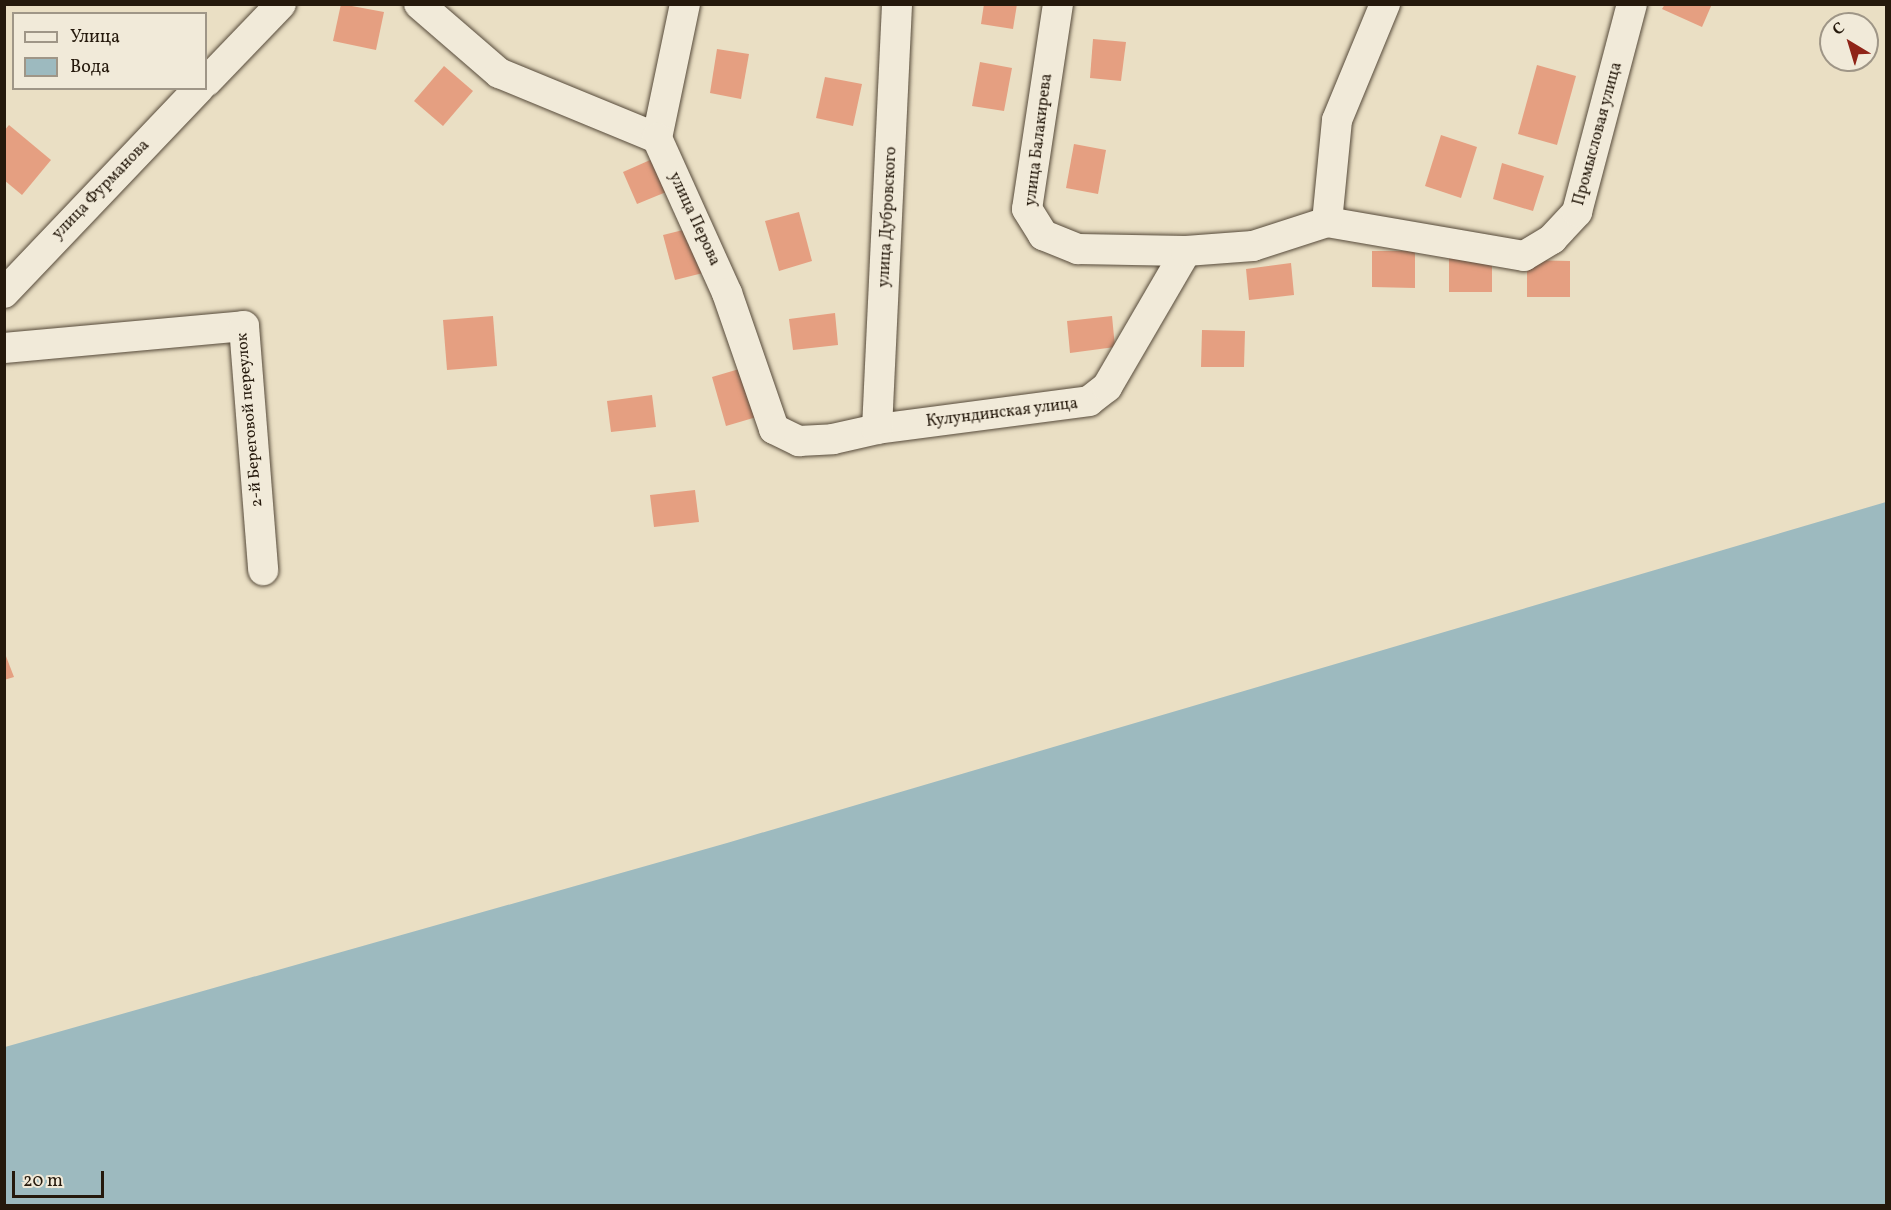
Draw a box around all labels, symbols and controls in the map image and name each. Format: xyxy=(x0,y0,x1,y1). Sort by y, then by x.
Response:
legend xyxy=(12,12,207,90)
north arrow xyxy=(1819,12,1879,72)
text: С xyxy=(1828,18,1850,41)
text: Улица xyxy=(70,25,120,50)
text: Вода xyxy=(70,55,110,80)
street label: Промысловая улица xyxy=(1570,60,1626,208)
street label: улица Балакирева xyxy=(1021,73,1057,207)
street label: улица Фурманова xyxy=(48,136,154,244)
street label: улица Дубровского xyxy=(875,146,901,288)
street label: улица Перова xyxy=(664,169,724,269)
street label: 2-й Береговой переулок xyxy=(233,332,267,508)
street label: Кулундинская улица xyxy=(925,394,1079,432)
scale bar xyxy=(15,1159,106,1197)
text: 20 m xyxy=(23,1169,63,1194)

